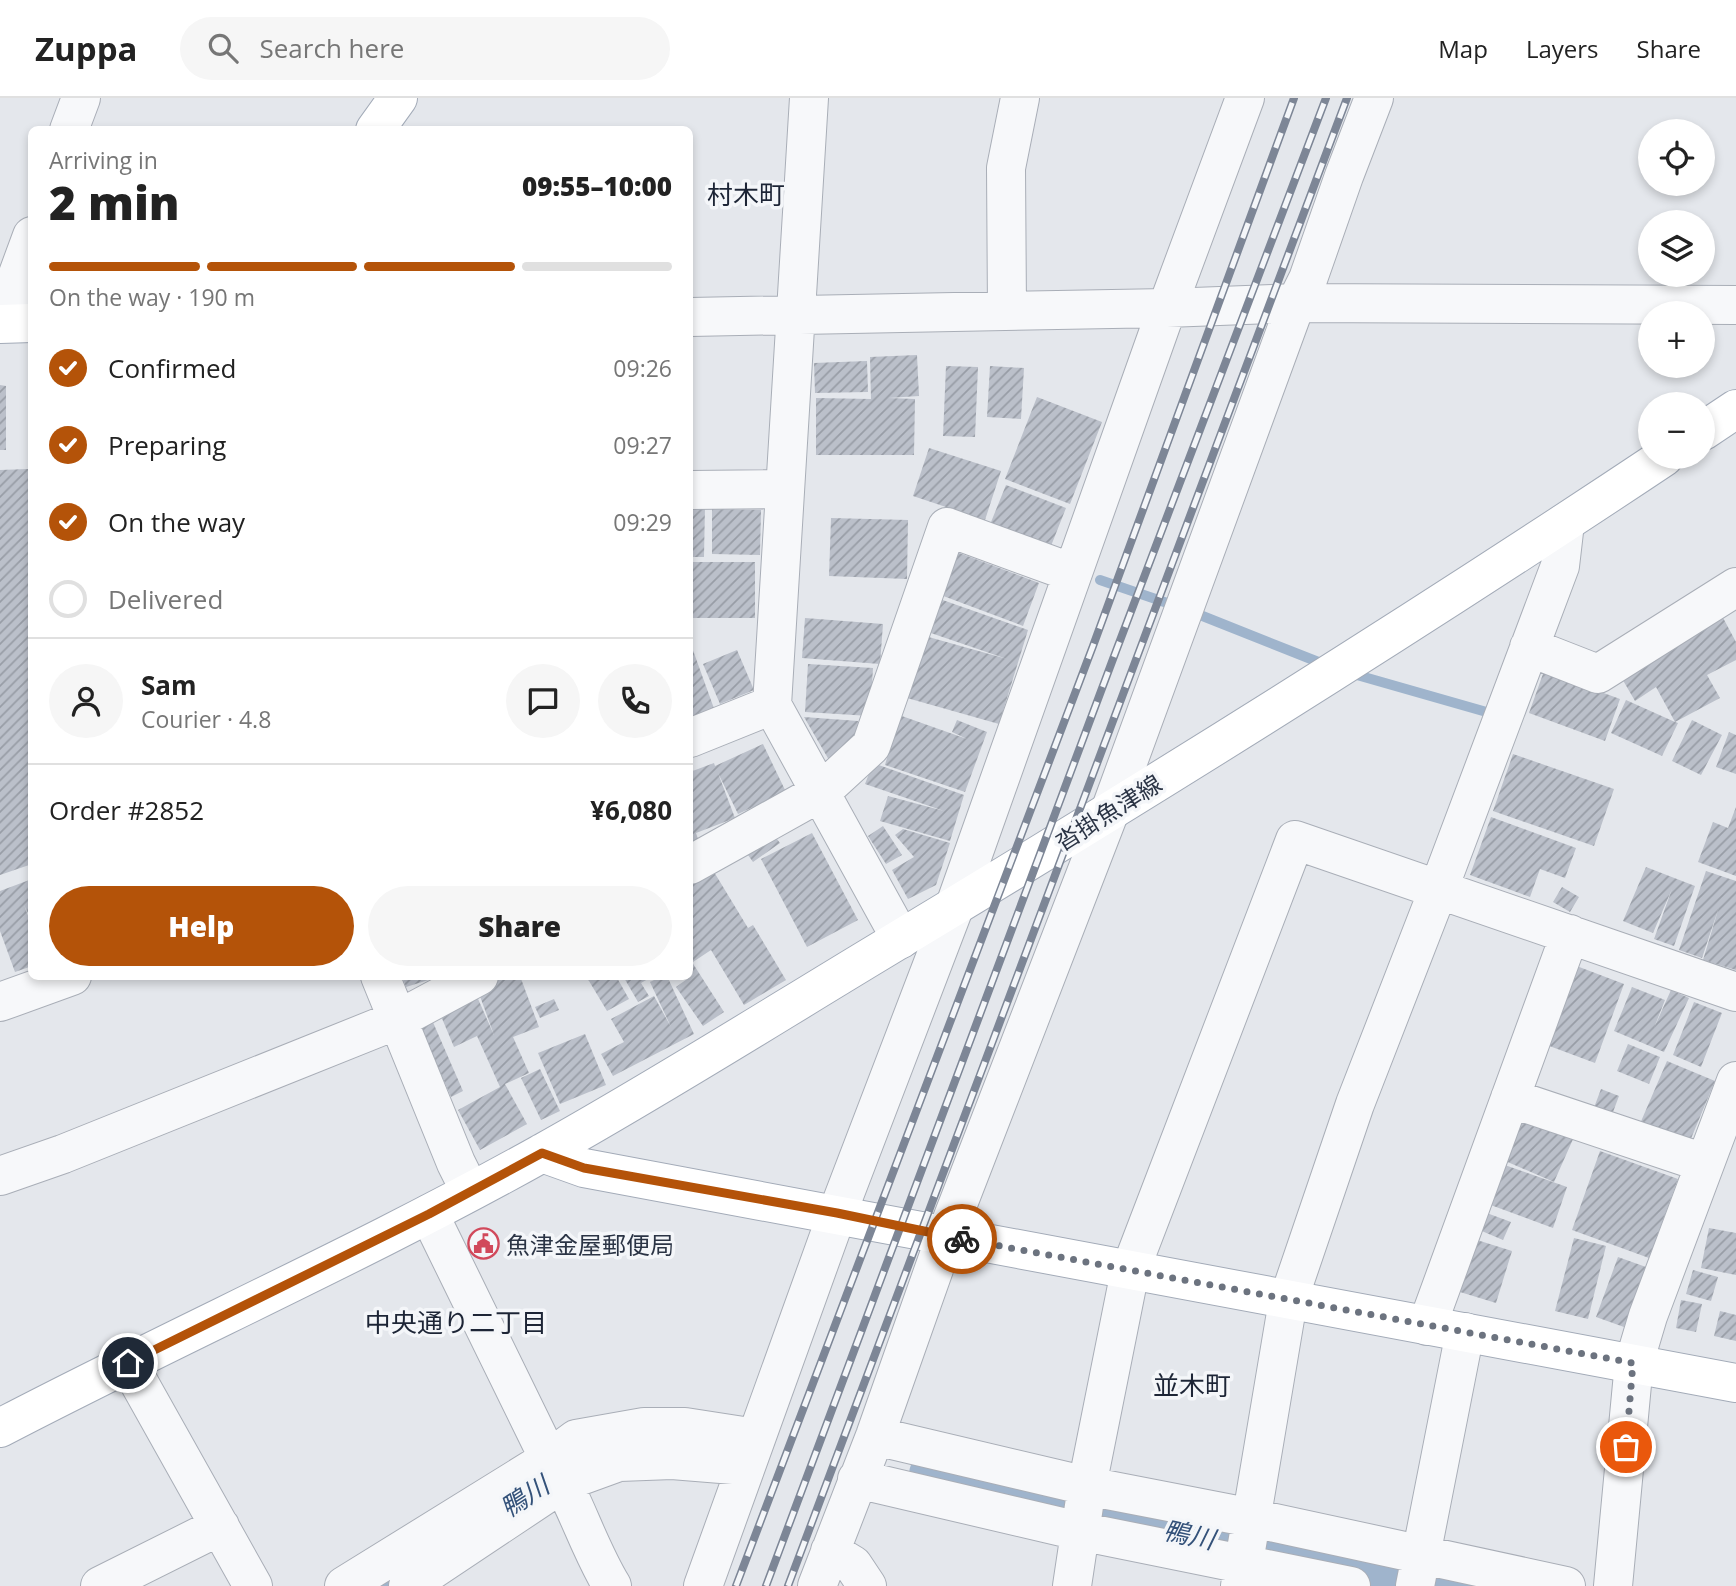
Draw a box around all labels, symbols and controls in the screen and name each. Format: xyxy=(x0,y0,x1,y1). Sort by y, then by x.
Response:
search box xyxy=(180,17,670,80)
text: Zuppa xyxy=(35,26,138,71)
icon: search xyxy=(204,29,242,67)
text: Search here xyxy=(260,30,404,66)
text: Map xyxy=(1438,32,1488,65)
text: Layers xyxy=(1526,32,1599,65)
text: Share xyxy=(1637,32,1701,65)
map controls xyxy=(1638,119,1715,469)
button: locate xyxy=(1638,119,1715,196)
text: Arriving in xyxy=(49,144,158,176)
text: 09:55–10:00 xyxy=(522,168,672,204)
text: 2 min xyxy=(49,171,180,233)
district label: 村木町 xyxy=(707,176,785,212)
button: layers xyxy=(1638,210,1715,287)
text: On the way · 190 m xyxy=(49,281,255,313)
button: + xyxy=(1638,301,1715,378)
icon: check xyxy=(49,349,87,387)
text: Confirmed xyxy=(108,350,236,386)
text: 09:26 xyxy=(613,352,672,384)
button: − xyxy=(1638,392,1715,469)
icon: check xyxy=(49,426,87,464)
text: Preparing xyxy=(108,427,226,463)
text: 09:27 xyxy=(613,429,672,461)
icon: check xyxy=(49,503,87,541)
text: On the way xyxy=(108,504,245,540)
text: 09:29 xyxy=(613,506,672,538)
text: Delivered xyxy=(108,581,223,617)
button: person xyxy=(49,664,123,738)
button: chat xyxy=(506,664,580,738)
button: phone xyxy=(598,664,672,738)
text: Sam xyxy=(141,667,197,703)
text: Courier · 4.8 xyxy=(141,703,271,735)
street label: 沓掛魚津線 xyxy=(1048,766,1168,858)
text: Order #2852 xyxy=(49,792,204,828)
text: ¥6,080 xyxy=(590,792,672,828)
button: Help xyxy=(49,886,354,966)
button: Share xyxy=(368,886,672,966)
courier xyxy=(927,1204,997,1274)
icon: bike xyxy=(943,1220,981,1258)
public building icon: 魚津金屋郵便局 xyxy=(466,1227,500,1261)
place label: 魚津金屋郵便局 xyxy=(506,1228,674,1261)
district label: 中央通り二丁目 xyxy=(365,1304,547,1340)
pin xyxy=(98,1333,158,1393)
icon: home xyxy=(109,1344,147,1382)
district label: 並木町 xyxy=(1153,1367,1231,1403)
pin xyxy=(1596,1417,1656,1477)
icon: bag xyxy=(1607,1428,1645,1466)
water label: 鴨川 xyxy=(492,1465,558,1525)
water label: 鴨川 xyxy=(1160,1511,1221,1558)

